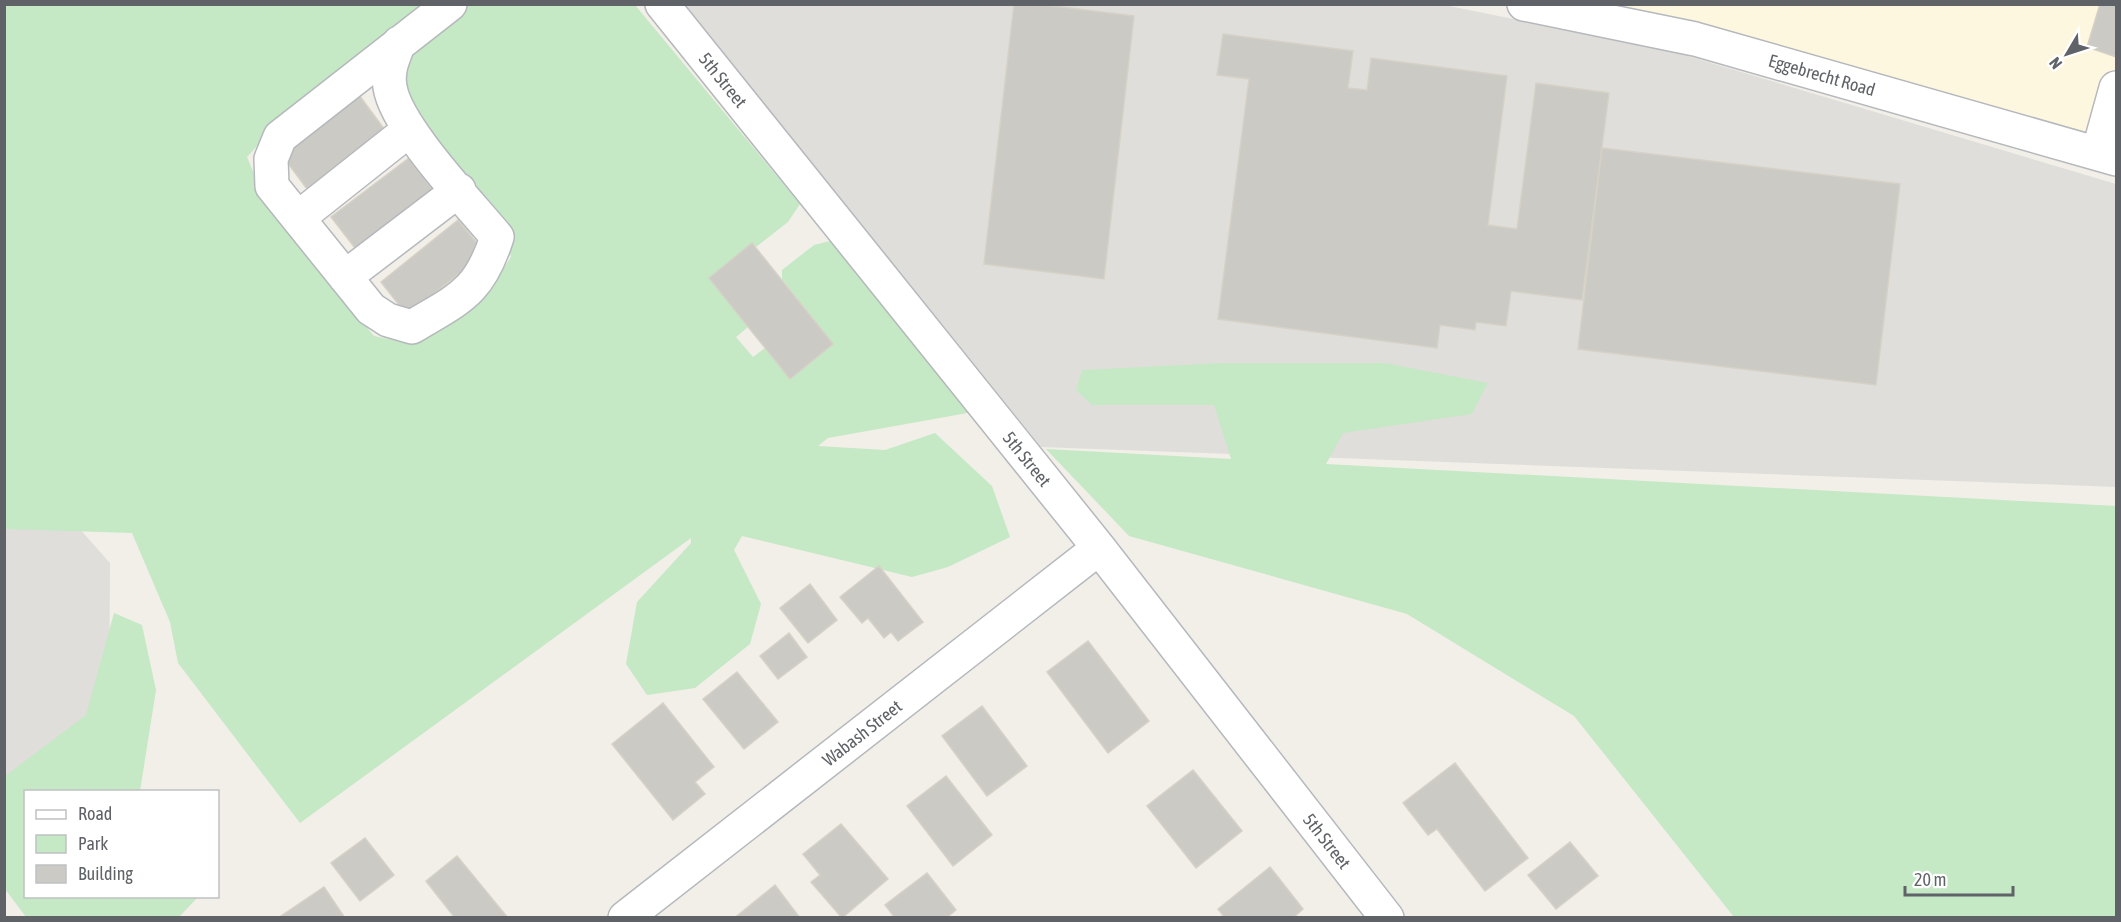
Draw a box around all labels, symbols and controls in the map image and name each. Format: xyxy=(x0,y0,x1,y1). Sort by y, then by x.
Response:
north arrow xyxy=(2037,24,2097,84)
street label: 5th Street xyxy=(695,48,751,112)
street label: Eggebrecht Road xyxy=(1766,50,1878,100)
text: N xyxy=(2045,54,2065,73)
street label: 5th Street xyxy=(999,427,1055,491)
street label: Wabash Street xyxy=(818,696,906,770)
legend xyxy=(24,790,219,898)
text: Road xyxy=(78,803,112,824)
street label: 5th Street xyxy=(1299,809,1355,873)
text: Park xyxy=(78,833,108,854)
scale bar xyxy=(1905,859,2013,897)
text: Building xyxy=(78,863,133,884)
text: 20 m xyxy=(1914,869,1946,890)

